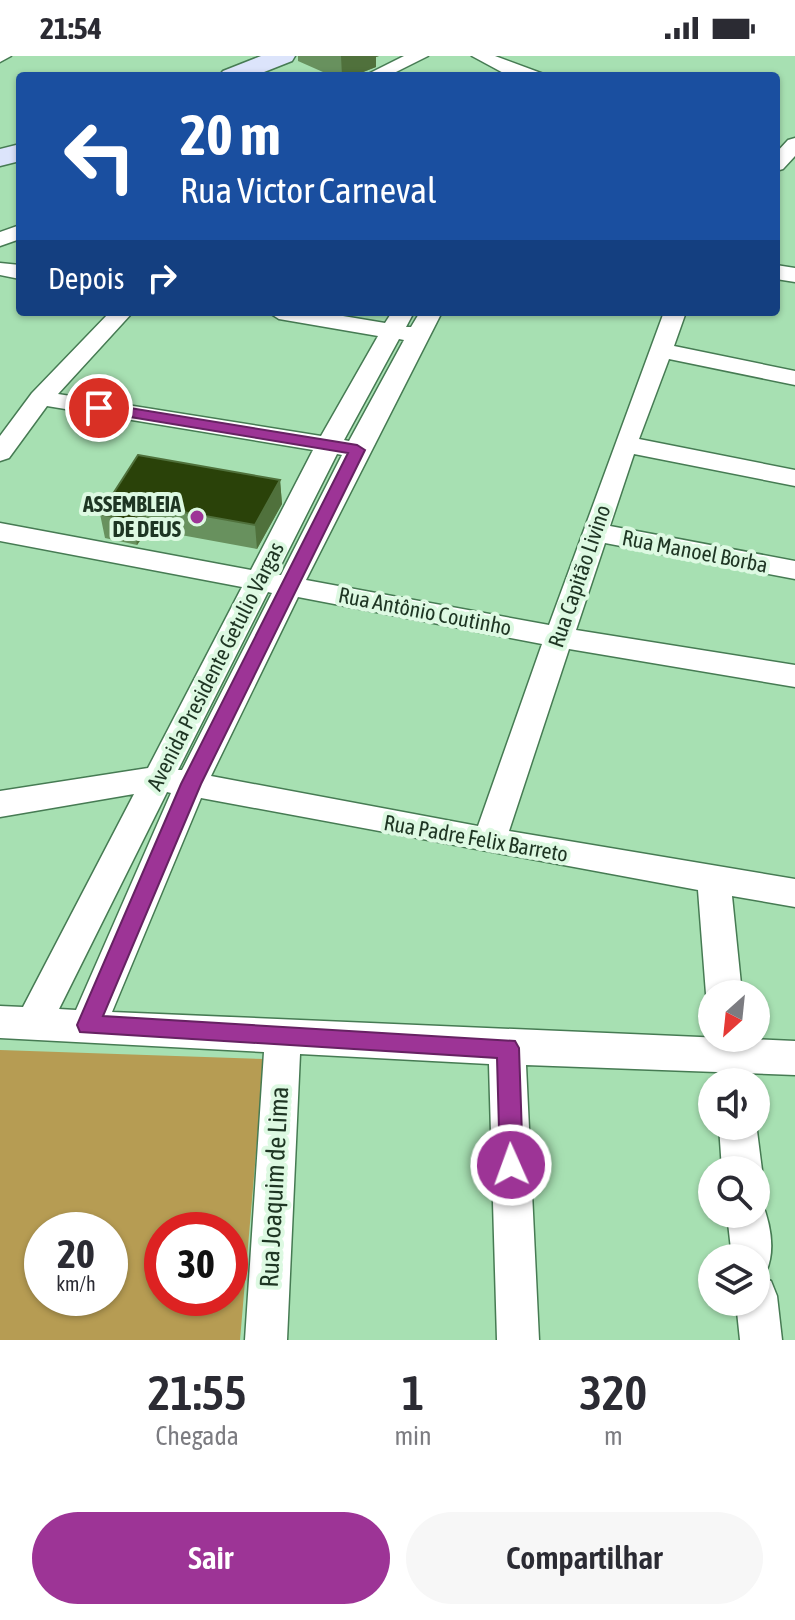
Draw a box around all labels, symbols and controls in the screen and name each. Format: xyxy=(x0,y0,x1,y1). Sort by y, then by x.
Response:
text: 21:54 xyxy=(40,11,102,45)
text: 20 m xyxy=(180,103,281,167)
icon: left xyxy=(48,104,152,208)
text: Rua Victor Carneval xyxy=(180,169,437,211)
icon: right xyxy=(140,256,184,300)
text: Depois xyxy=(48,261,124,295)
pin xyxy=(65,374,133,442)
icon: arrive xyxy=(77,386,121,430)
place label: ASSEMBLEIA DE DEUS xyxy=(82,491,181,542)
street label: Rua Capitão Livino xyxy=(542,501,616,651)
marker: ASSEMBLEIA DE DEUS xyxy=(188,508,206,526)
street label: Rua Manoel Borba xyxy=(620,524,770,578)
street label: Avenida Presidente Getulio Vargas xyxy=(141,537,289,795)
street label: Rua Antônio Coutinho xyxy=(336,581,514,641)
street label: Rua Padre Felix Barreto xyxy=(382,809,570,867)
north arrow xyxy=(698,980,770,1052)
map controls xyxy=(698,980,770,1316)
button: sound xyxy=(698,1068,770,1140)
street label: Rua Joaquim de Lima xyxy=(254,1086,294,1288)
position arrow xyxy=(469,1123,553,1207)
button: search xyxy=(698,1156,770,1228)
speed limit sign: 30 xyxy=(144,1212,248,1316)
text: 20 xyxy=(57,1231,95,1276)
button: layers xyxy=(698,1244,770,1316)
text: km/h xyxy=(56,1272,96,1295)
text: 21:55 xyxy=(148,1365,247,1420)
text: 1 xyxy=(402,1365,424,1420)
text: 320 xyxy=(580,1365,647,1420)
text: Chegada xyxy=(156,1421,239,1451)
text: min xyxy=(394,1421,432,1451)
text: m xyxy=(604,1421,623,1451)
button: Sair xyxy=(32,1512,390,1604)
button: Compartilhar xyxy=(406,1512,763,1604)

